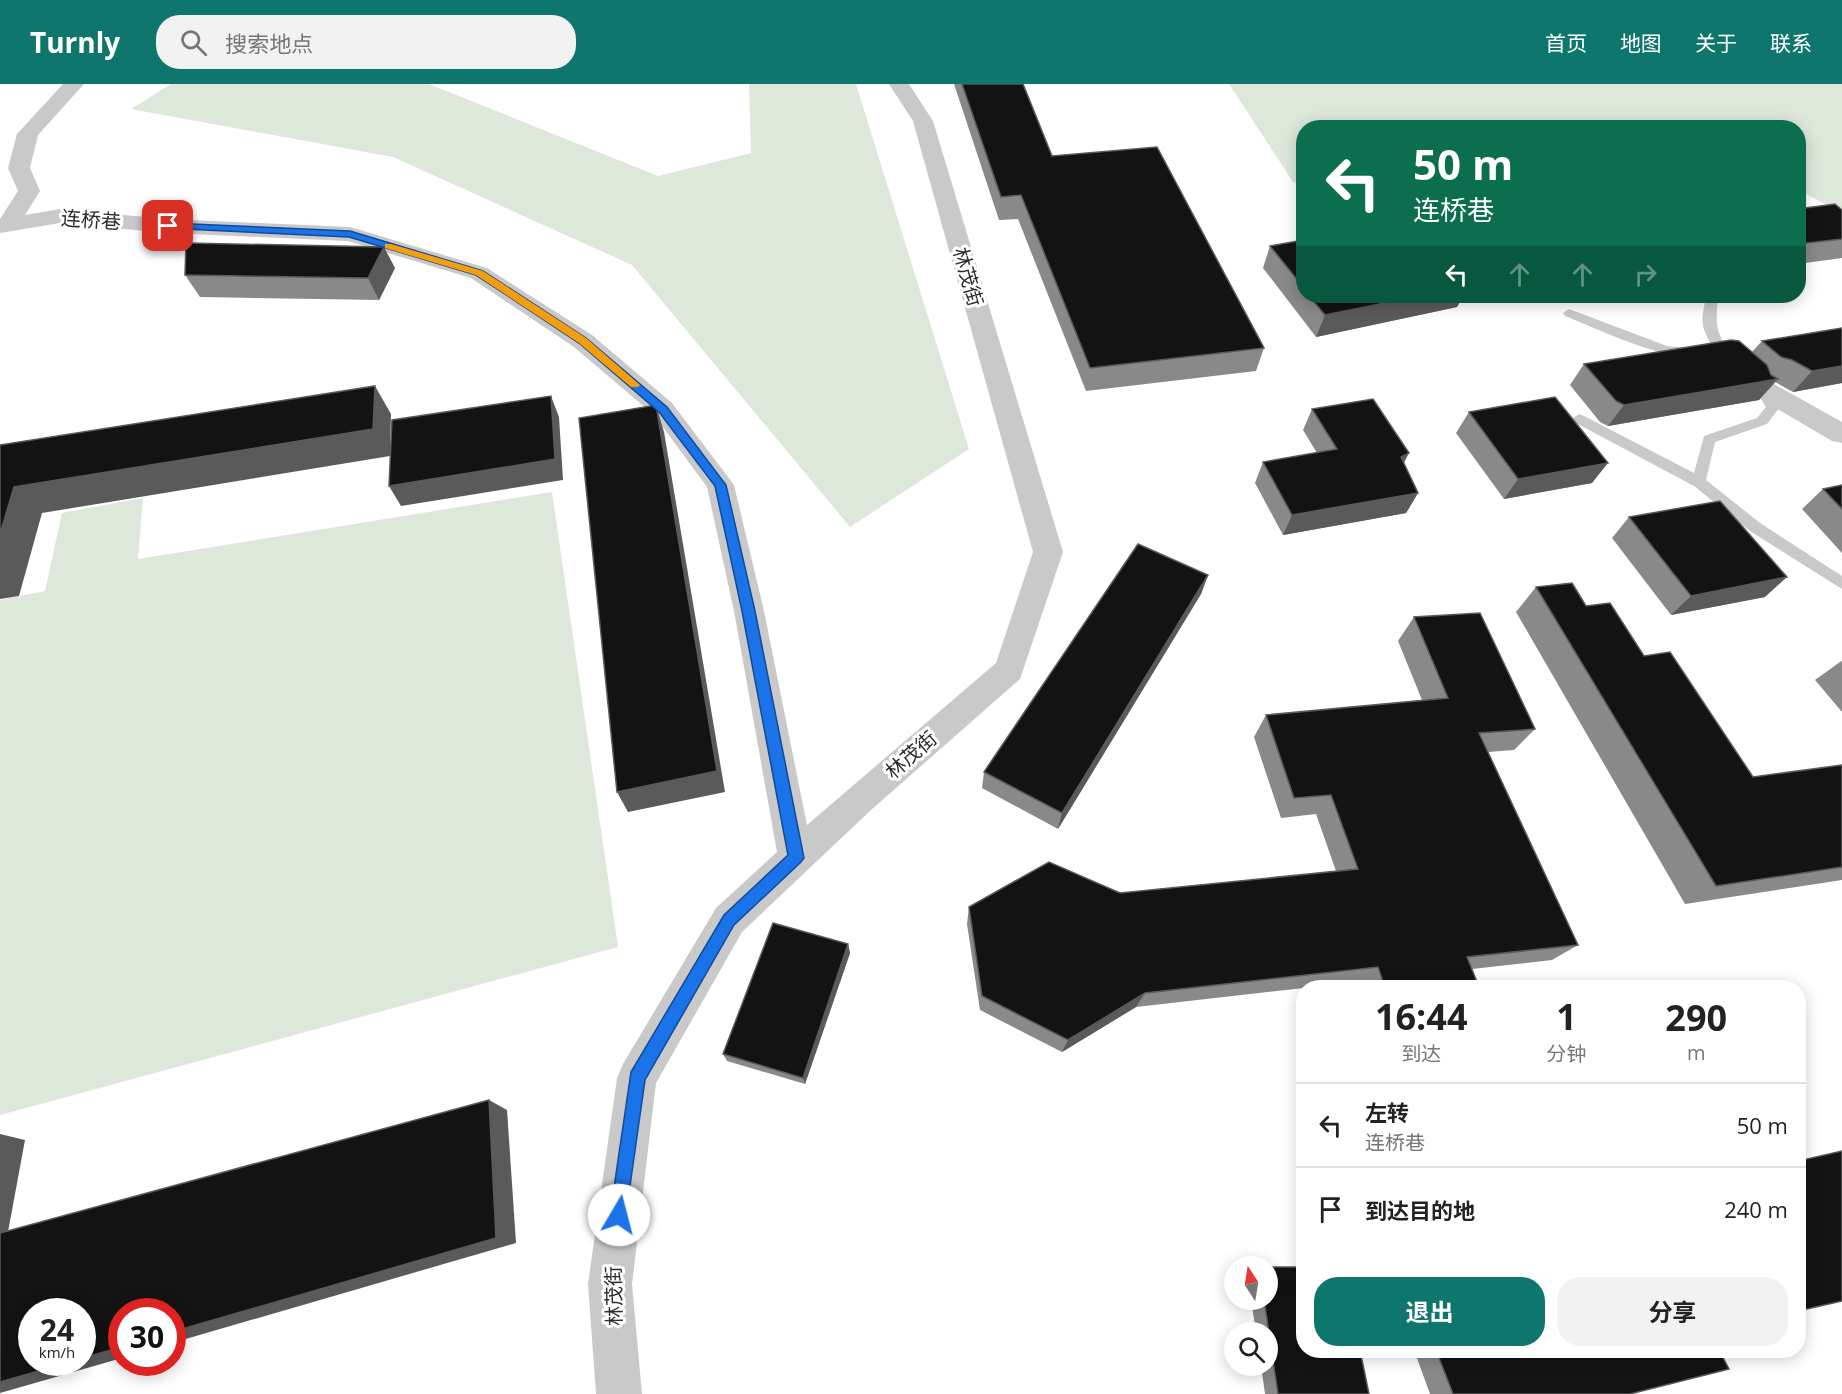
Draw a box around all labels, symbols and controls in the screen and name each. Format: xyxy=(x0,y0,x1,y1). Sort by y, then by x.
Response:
search box xyxy=(156,15,576,69)
text: Turnly xyxy=(30,23,120,61)
icon: search xyxy=(177,26,210,59)
text: 搜索地点 xyxy=(225,28,313,58)
text: 首页 xyxy=(1545,29,1587,57)
text: 地图 xyxy=(1620,29,1662,57)
text: 关于 xyxy=(1695,29,1737,57)
text: 联系 xyxy=(1770,29,1812,57)
text: 50 m xyxy=(1413,135,1513,192)
icon: left xyxy=(1314,144,1392,222)
text: 连桥巷 xyxy=(1413,191,1494,228)
pin xyxy=(142,200,193,251)
street label: 连桥巷 xyxy=(60,204,122,235)
icon: arrive xyxy=(151,209,184,242)
street label: 林茂街 xyxy=(947,244,990,309)
icon: left xyxy=(1440,258,1473,291)
icon: ahead xyxy=(1503,258,1536,291)
icon: ahead xyxy=(1566,258,1599,291)
icon: right xyxy=(1629,258,1662,291)
street label: 林茂街 xyxy=(879,725,942,784)
text: 16:44 xyxy=(1375,992,1468,1041)
text: 1 xyxy=(1556,992,1577,1041)
text: 290 xyxy=(1665,993,1727,1042)
text: m xyxy=(1687,1039,1705,1066)
text: 到达 xyxy=(1401,1040,1441,1067)
text: 分钟 xyxy=(1546,1040,1586,1067)
text: 左转 xyxy=(1365,1097,1409,1127)
icon: left xyxy=(1314,1109,1347,1142)
text: 50 m xyxy=(1737,1110,1788,1140)
text: 连桥巷 xyxy=(1365,1129,1425,1156)
position arrow xyxy=(587,1183,651,1247)
icon: arrive xyxy=(1314,1193,1347,1226)
text: 240 m xyxy=(1724,1194,1788,1224)
text: 到达目的地 xyxy=(1365,1195,1475,1225)
north arrow xyxy=(1224,1256,1278,1310)
map controls xyxy=(1224,1256,1278,1376)
street label: 林茂街 xyxy=(599,1266,628,1326)
button: 退出 xyxy=(1314,1277,1545,1346)
button: 分享 xyxy=(1557,1277,1788,1346)
speed limit sign: 30 xyxy=(108,1298,186,1376)
text: 24 xyxy=(40,1309,74,1350)
button: search xyxy=(1224,1322,1278,1376)
text: km/h xyxy=(39,1342,75,1362)

